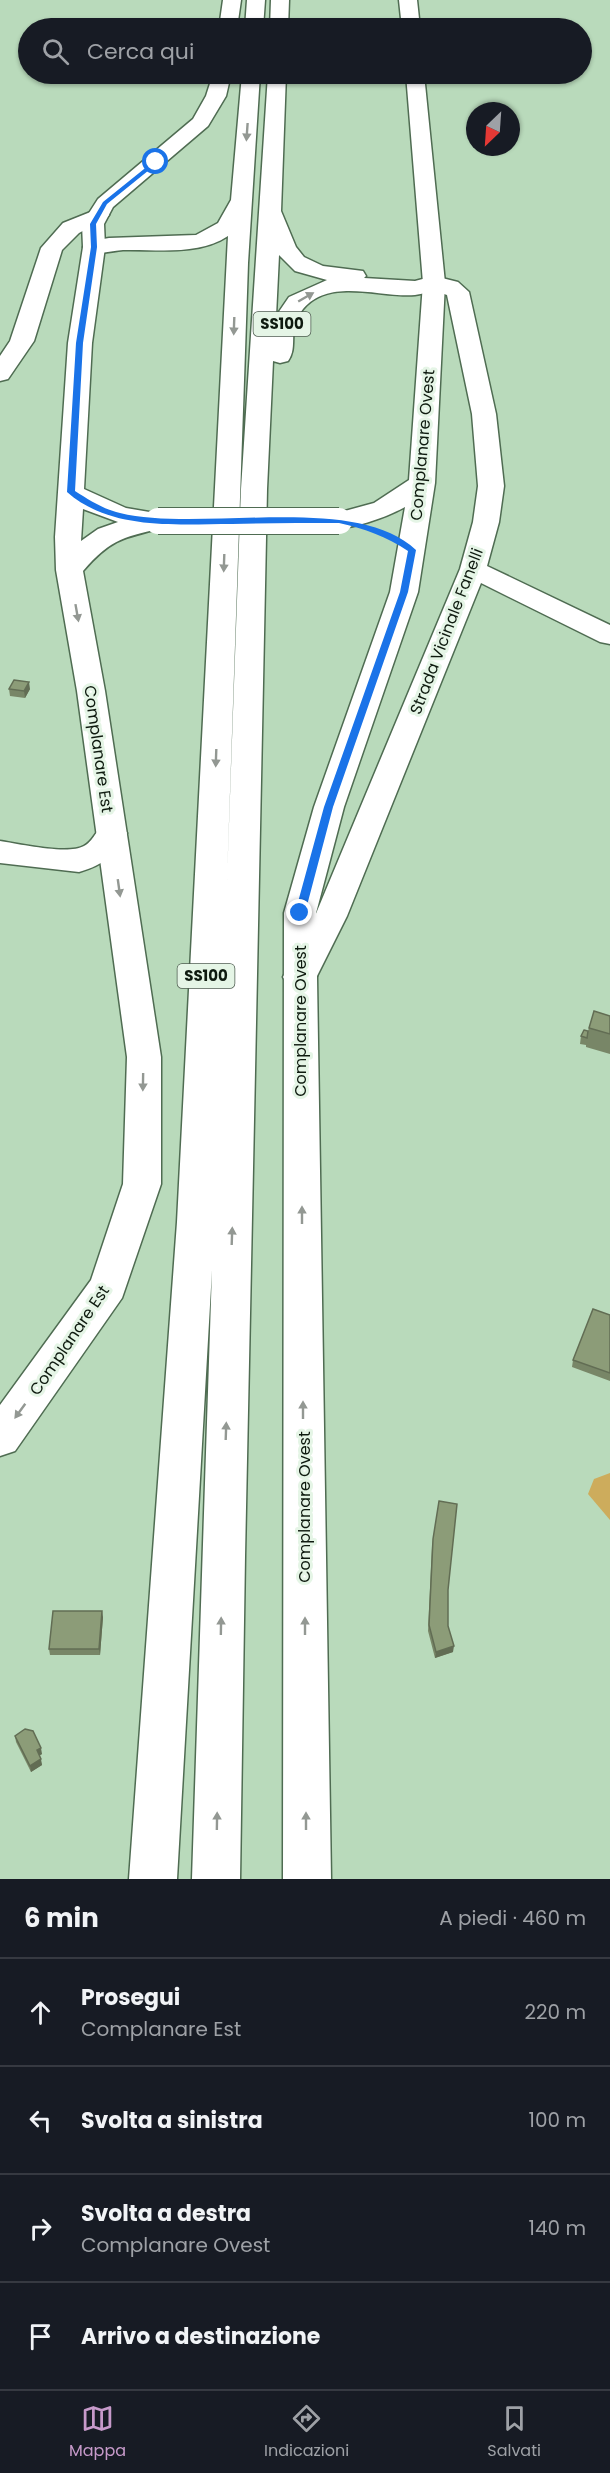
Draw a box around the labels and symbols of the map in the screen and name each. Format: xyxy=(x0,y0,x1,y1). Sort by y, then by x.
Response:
north arrow xyxy=(466,102,520,156)
one-way arrow xyxy=(243,122,252,141)
route start xyxy=(142,148,168,174)
one-way arrow xyxy=(298,292,314,303)
road number: SS100 xyxy=(254,312,310,336)
one-way arrow xyxy=(229,317,239,336)
street label: Complanare Ovest xyxy=(404,368,441,522)
street label: Strada Vicinale Fanelli xyxy=(404,545,489,718)
one-way arrow xyxy=(219,554,229,573)
one-way arrow xyxy=(73,603,82,622)
street label: Complanare Est xyxy=(78,684,119,814)
one-way arrow xyxy=(211,748,220,767)
one-way arrow xyxy=(115,879,124,898)
route end xyxy=(286,899,312,925)
street label: Complanare Ovest xyxy=(289,945,312,1097)
road number: SS100 xyxy=(178,964,234,988)
one-way arrow xyxy=(139,1072,148,1091)
one-way arrow xyxy=(297,1205,306,1224)
one-way arrow xyxy=(227,1226,237,1245)
street label: Complanare Est xyxy=(24,1281,115,1400)
one-way arrow xyxy=(298,1400,308,1419)
one-way arrow xyxy=(14,1403,26,1419)
one-way arrow xyxy=(222,1421,231,1440)
street label: Complanare Ovest xyxy=(293,1431,316,1583)
one-way arrow xyxy=(216,1616,226,1635)
one-way arrow xyxy=(300,1616,310,1635)
one-way arrow xyxy=(212,1811,222,1830)
one-way arrow xyxy=(301,1811,311,1830)

